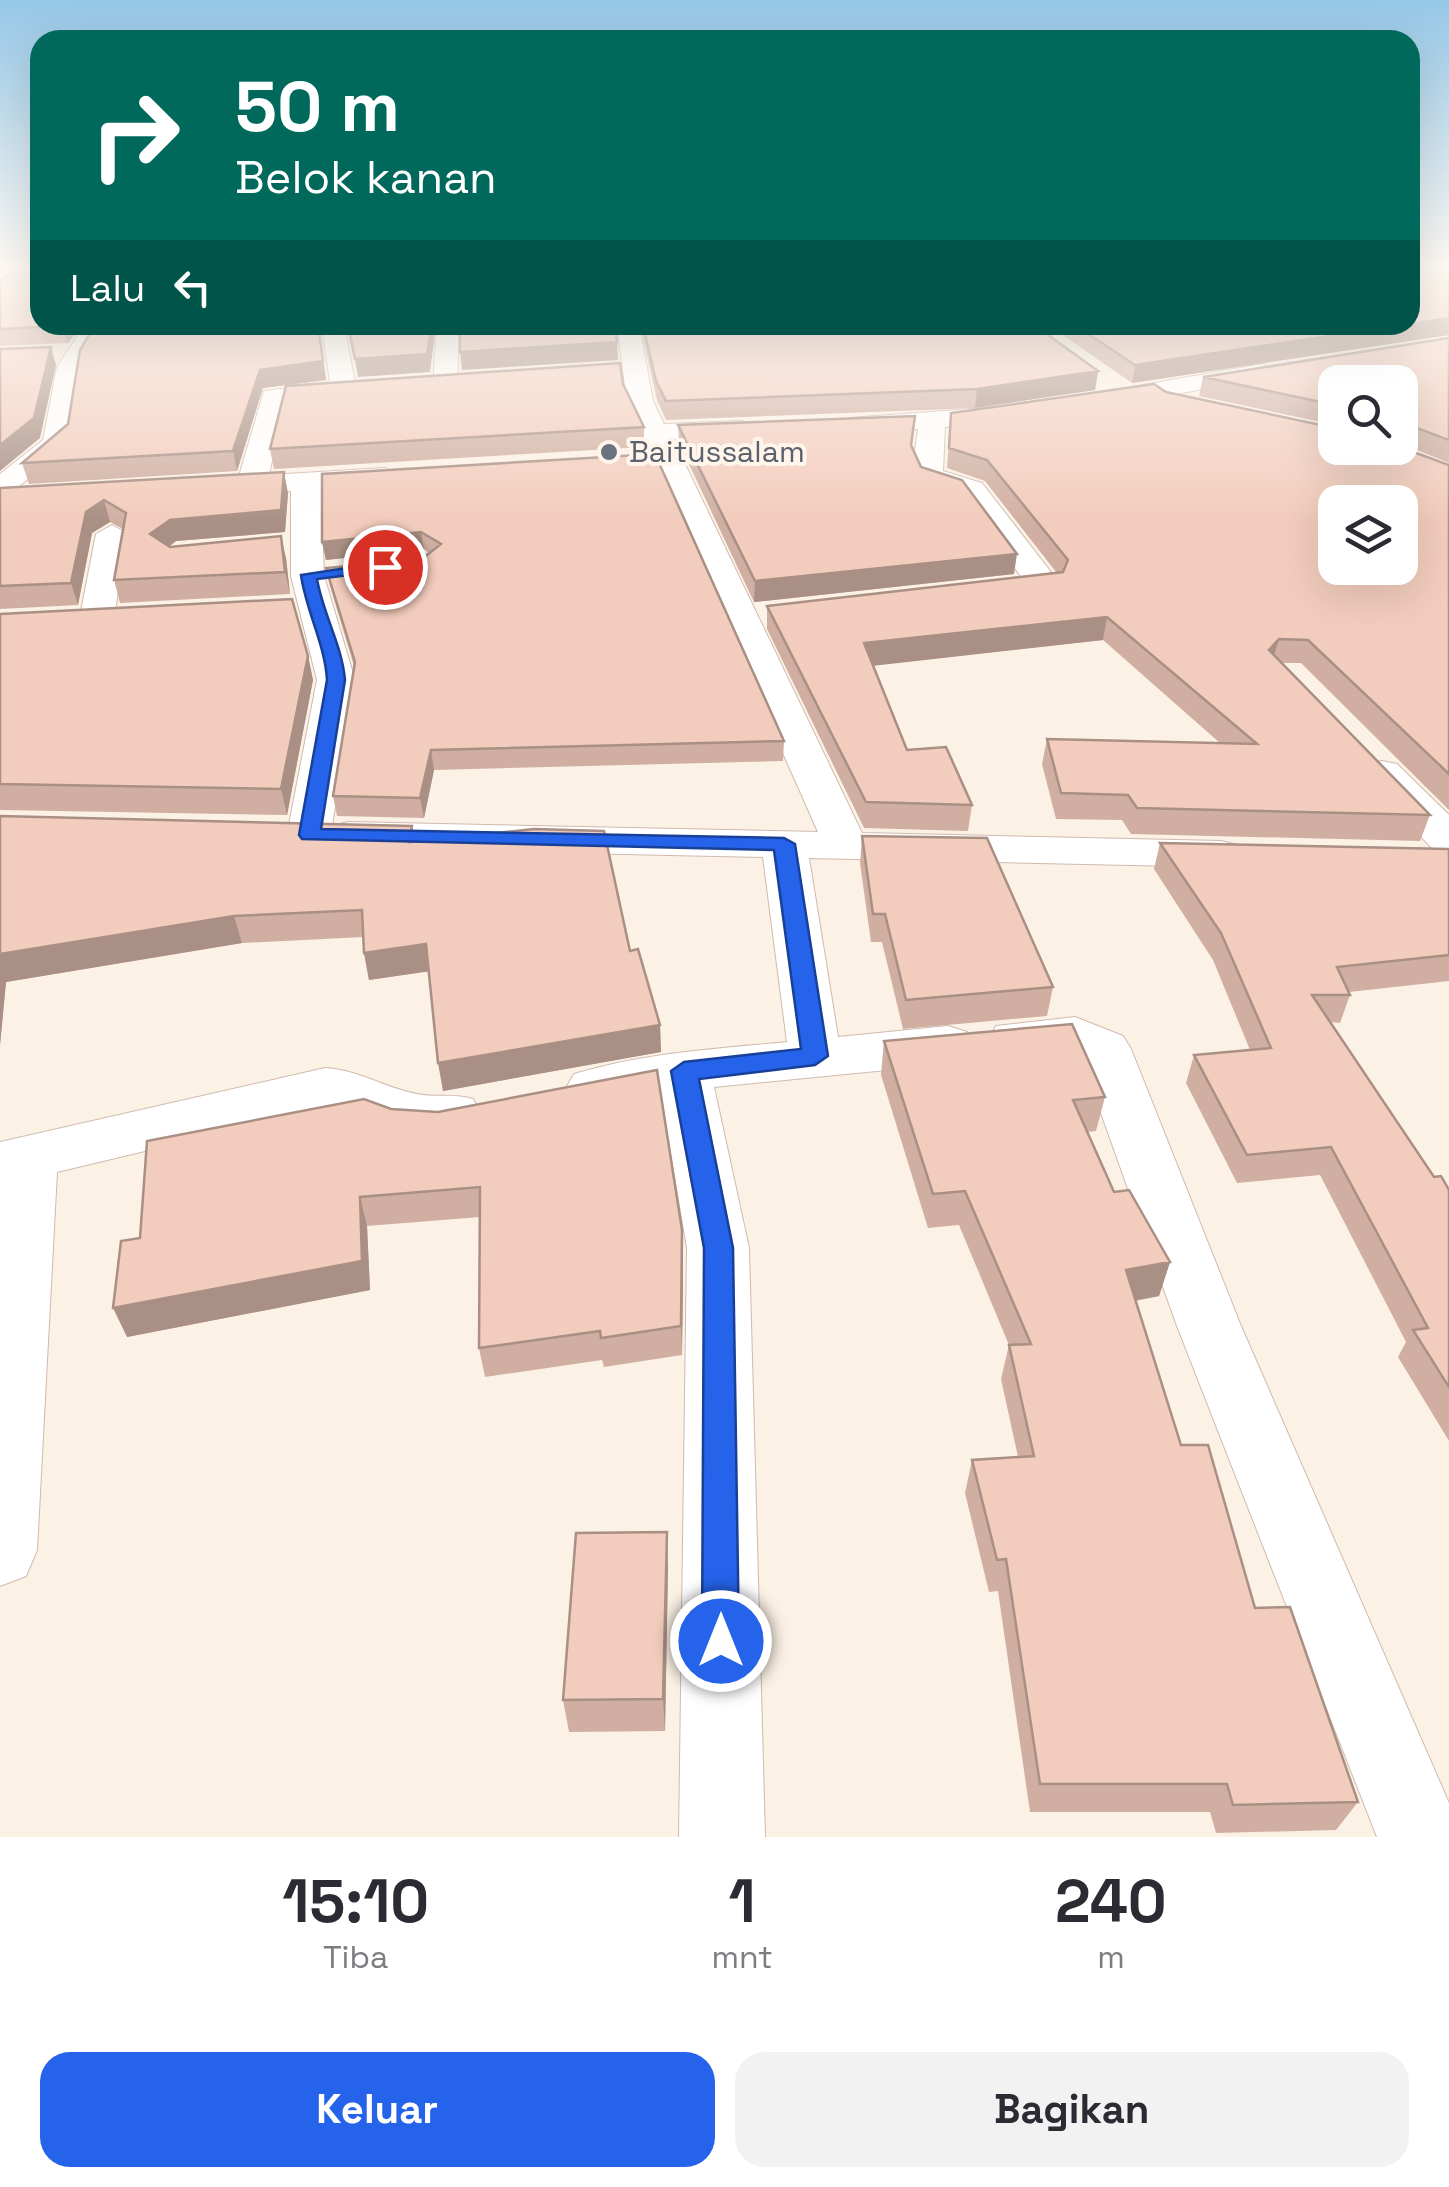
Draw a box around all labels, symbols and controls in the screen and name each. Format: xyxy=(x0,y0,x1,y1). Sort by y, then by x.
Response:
text: 50 m xyxy=(235,62,400,151)
icon: right xyxy=(70,70,200,200)
text: Belok kanan xyxy=(235,149,497,206)
icon: left xyxy=(165,260,220,315)
text: Lalu xyxy=(70,264,145,312)
map controls xyxy=(1318,365,1418,585)
button: search xyxy=(1318,365,1418,465)
place label: Baitussalam xyxy=(629,432,805,471)
marker: Baitussalam xyxy=(598,441,620,463)
button: layers xyxy=(1318,485,1418,585)
pin xyxy=(343,525,428,610)
icon: arrive xyxy=(358,540,413,595)
position arrow xyxy=(669,1589,773,1693)
text: 15:10 xyxy=(282,1863,429,1940)
text: 1 xyxy=(729,1863,756,1940)
text: 240 xyxy=(1055,1863,1167,1940)
text: Tiba xyxy=(323,1937,388,1977)
text: mnt xyxy=(711,1937,773,1977)
text: m xyxy=(1097,1937,1125,1977)
button: Keluar xyxy=(40,2052,715,2167)
button: Bagikan xyxy=(735,2052,1409,2167)

